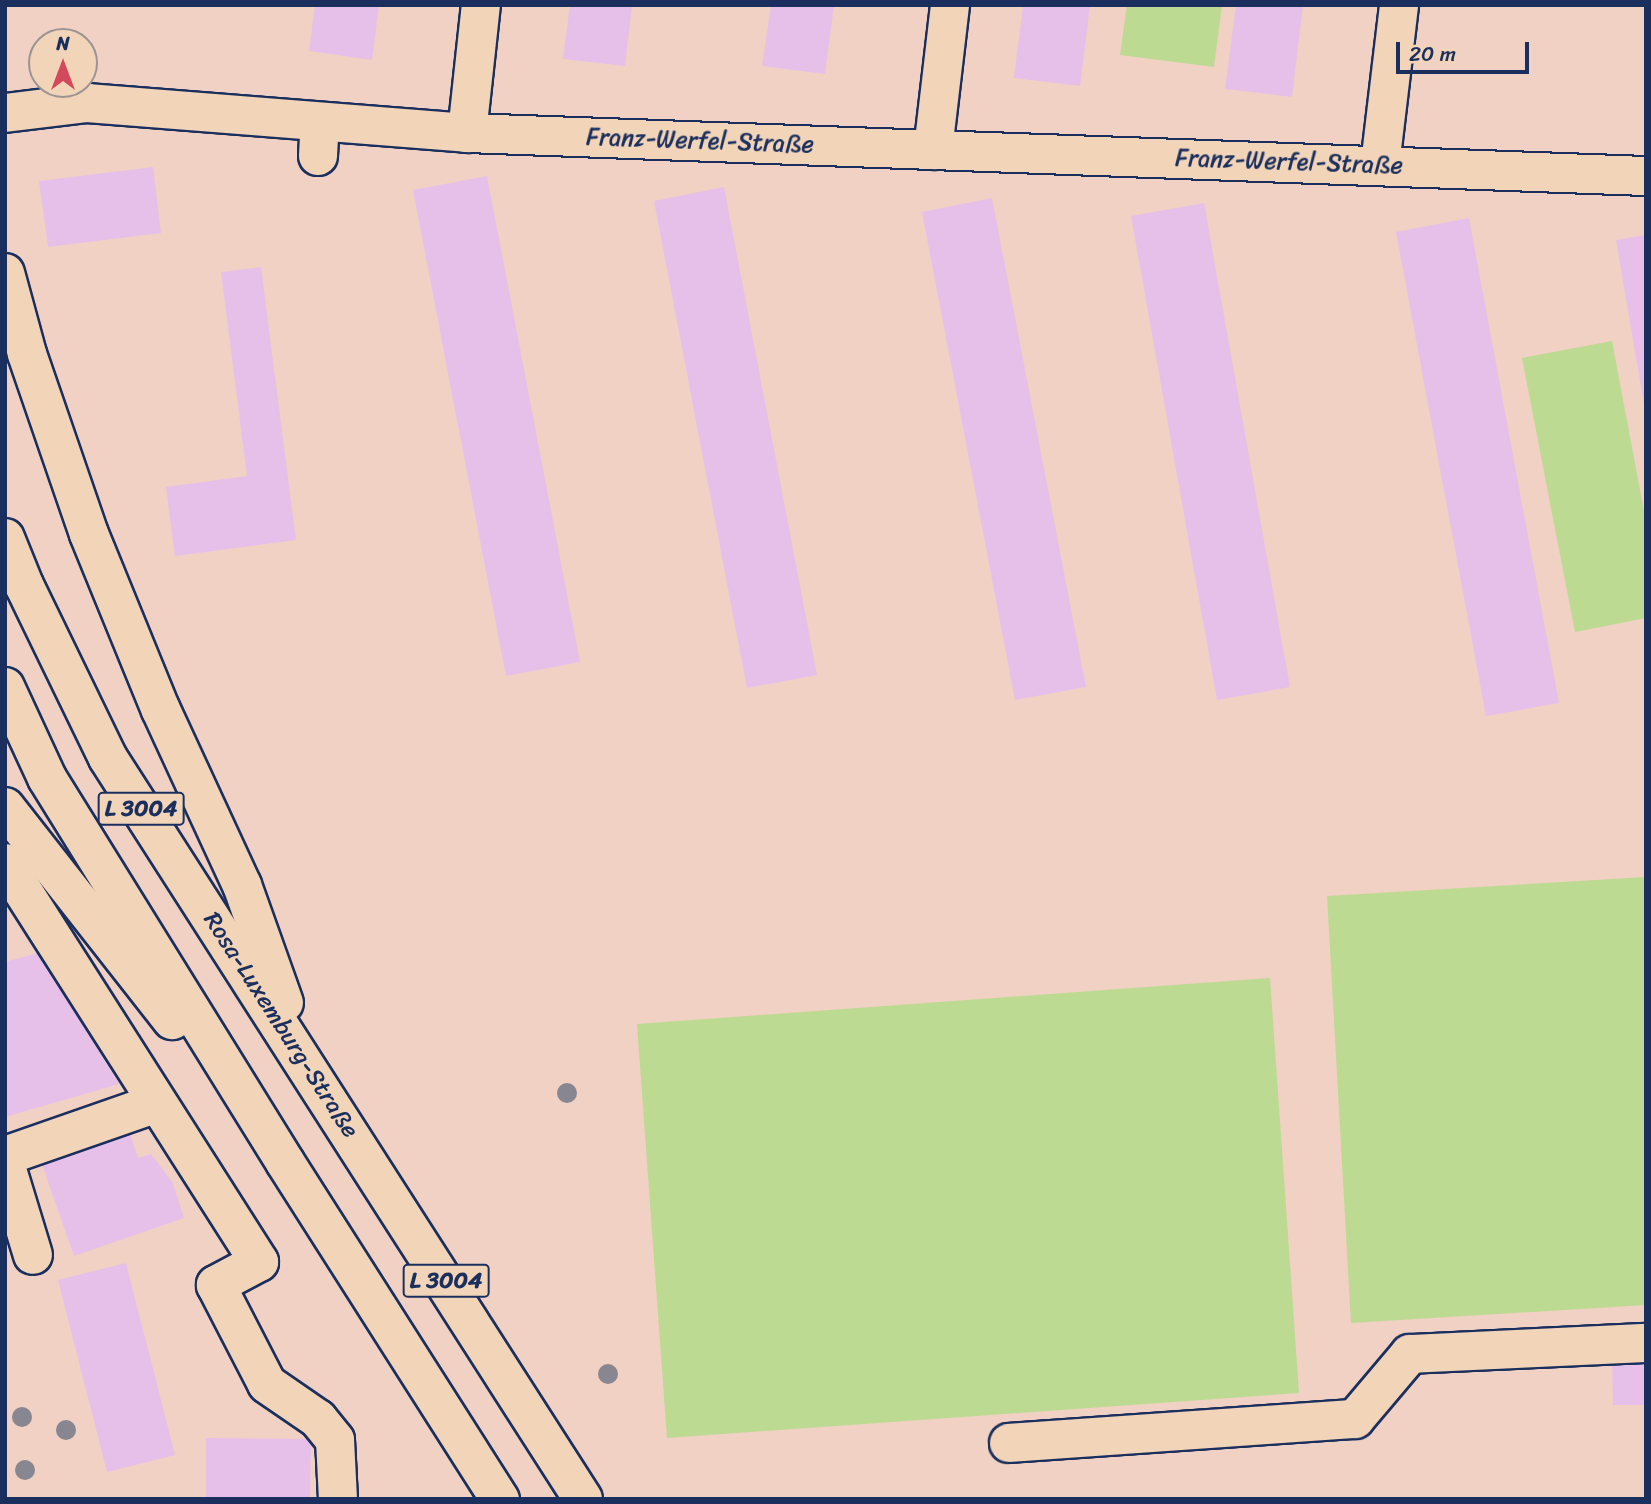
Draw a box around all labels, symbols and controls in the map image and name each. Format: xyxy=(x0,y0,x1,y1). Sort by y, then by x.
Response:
text: N xyxy=(56,27,70,60)
north arrow xyxy=(28,28,98,98)
scale bar xyxy=(1399,28,1532,72)
text: 20 m xyxy=(1409,35,1456,73)
street label: Franz-Werfel-Straße xyxy=(586,123,814,159)
street label: Franz-Werfel-Straße xyxy=(1175,144,1403,180)
road number: L 3004 xyxy=(97,790,185,828)
street label: Rosa-Luxemburg-Straße xyxy=(197,907,365,1143)
road number: L 3004 xyxy=(402,1262,490,1300)

